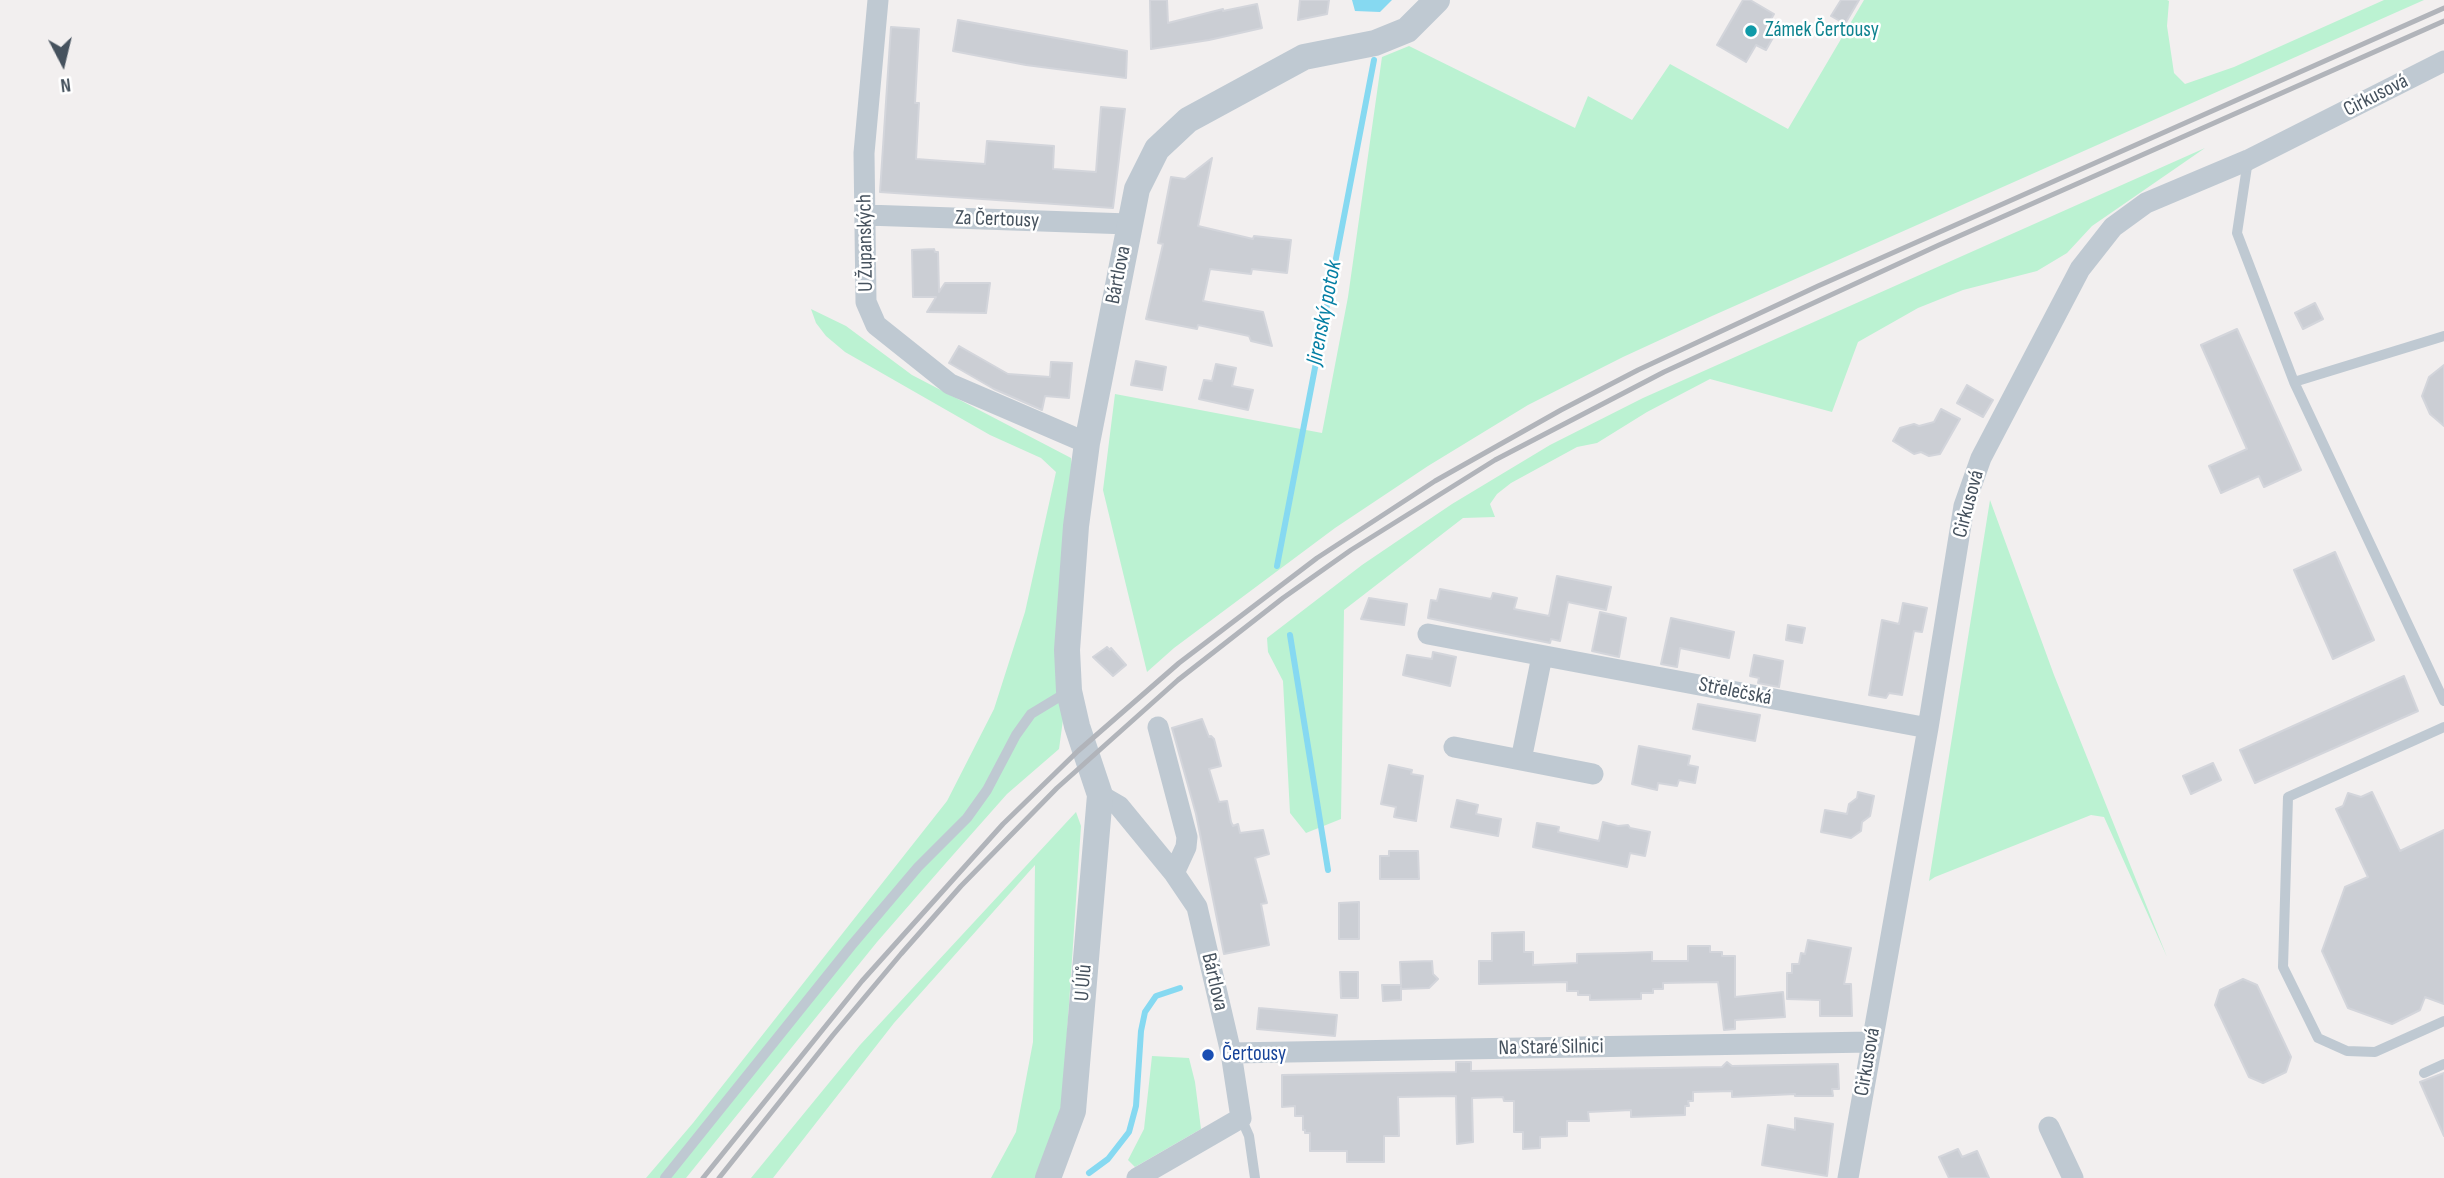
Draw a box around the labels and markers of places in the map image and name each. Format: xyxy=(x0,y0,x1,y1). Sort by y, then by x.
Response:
place label: Zámek Čertousy xyxy=(1765,18,1879,44)
marker: Zámek Čertousy xyxy=(1743,23,1759,39)
place label: Čertousy xyxy=(1222,1042,1286,1068)
marker: Čertousy xyxy=(1200,1047,1216,1063)

